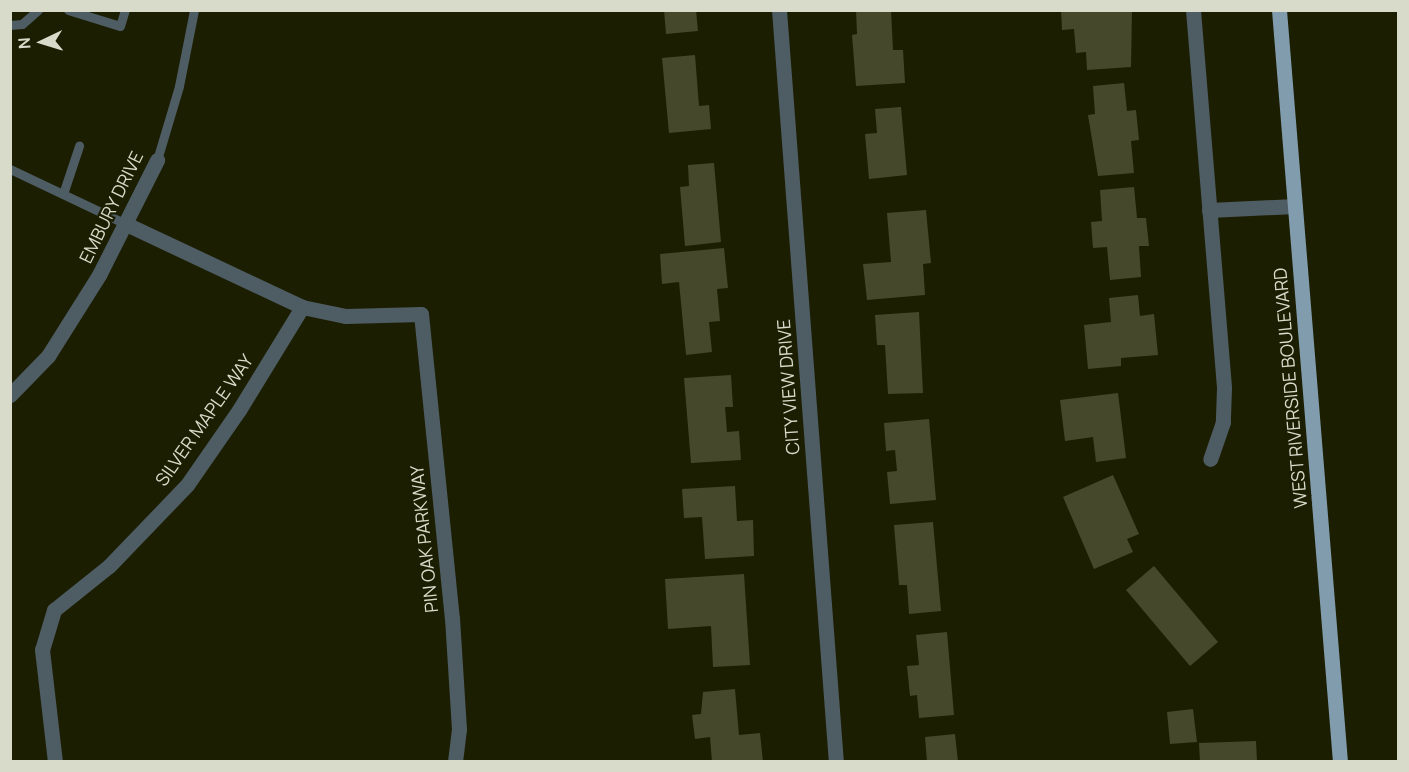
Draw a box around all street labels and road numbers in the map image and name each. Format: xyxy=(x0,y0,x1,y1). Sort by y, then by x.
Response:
street label: EMBURY DRIVE xyxy=(74,147,148,267)
street label: WEST RIVERSIDE BOULEVARD xyxy=(1269,267,1311,509)
street label: CITY VIEW DRIVE xyxy=(772,318,804,456)
street label: SILVER MAPLE WAY xyxy=(151,350,257,490)
street label: PIN OAK PARKWAY xyxy=(405,464,443,614)

